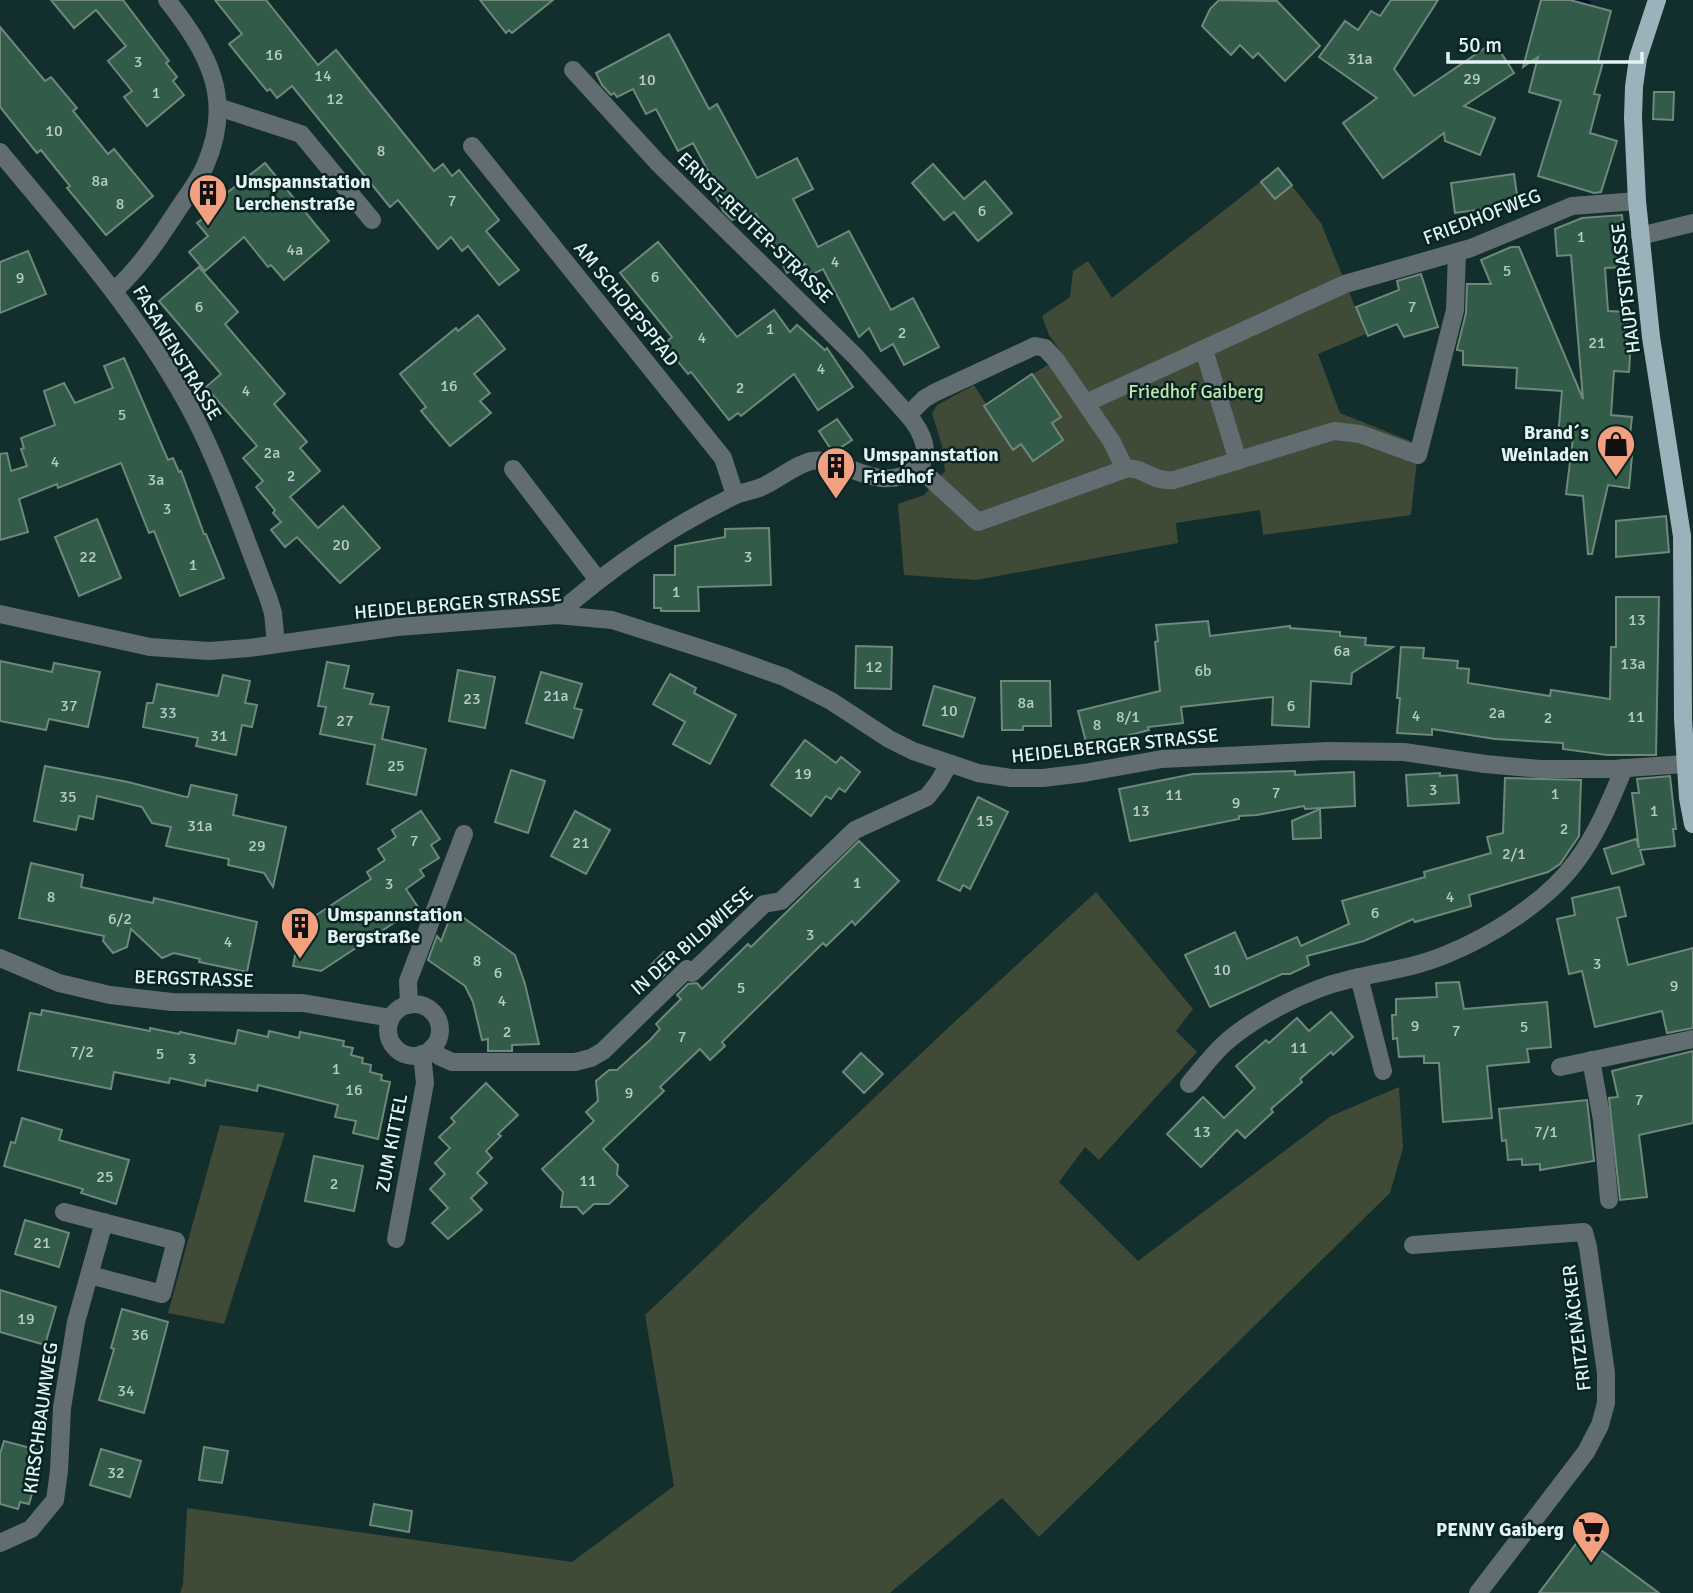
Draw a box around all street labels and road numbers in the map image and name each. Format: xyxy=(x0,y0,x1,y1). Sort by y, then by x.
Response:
street label: ERNST-REUTER-STRASSE xyxy=(672,147,838,309)
street label: FRIEDHOFWEG xyxy=(1420,184,1544,250)
street label: HAUPTSTRASSE xyxy=(1606,221,1646,355)
street label: AM SCHOEPSPFAD xyxy=(568,237,684,371)
street label: FASANENSTRASSE xyxy=(127,281,227,425)
street label: HEIDELBERGER STRASSE xyxy=(353,583,563,625)
street label: HEIDELBERGER STRASSE xyxy=(1010,723,1220,769)
street label: IN DER BILDWIESE xyxy=(626,881,758,1001)
street label: BERGSTRASSE xyxy=(134,965,254,993)
street label: ZUM KITTEL xyxy=(371,1092,413,1194)
street label: FRITZENÄCKER xyxy=(1557,1264,1597,1392)
street label: KIRSCHBAUMWEG xyxy=(18,1341,64,1495)

